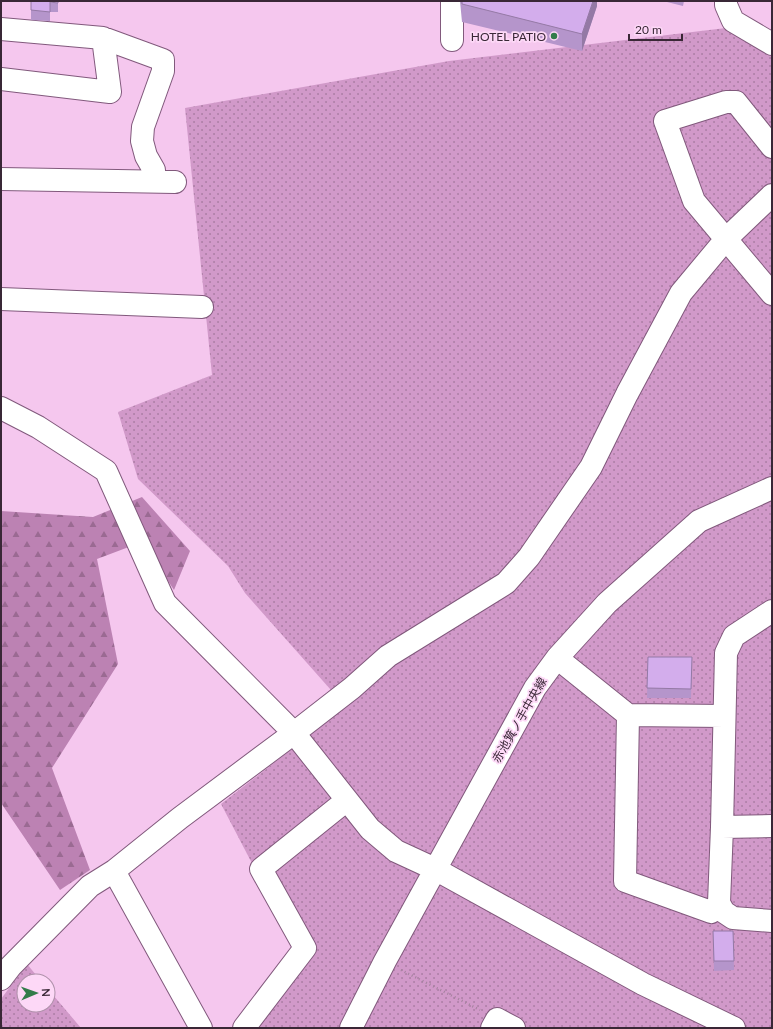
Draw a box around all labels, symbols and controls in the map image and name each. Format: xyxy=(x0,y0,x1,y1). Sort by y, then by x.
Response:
scale bar xyxy=(629,16,682,42)
text: 20 m xyxy=(635,22,662,37)
place label: HOTEL PATIO xyxy=(471,29,546,44)
marker: HOTEL PATIO xyxy=(549,31,559,41)
street label: 赤池箕ノ手中央線 xyxy=(489,675,549,765)
north arrow xyxy=(16,973,56,1013)
text: N xyxy=(40,988,53,997)

